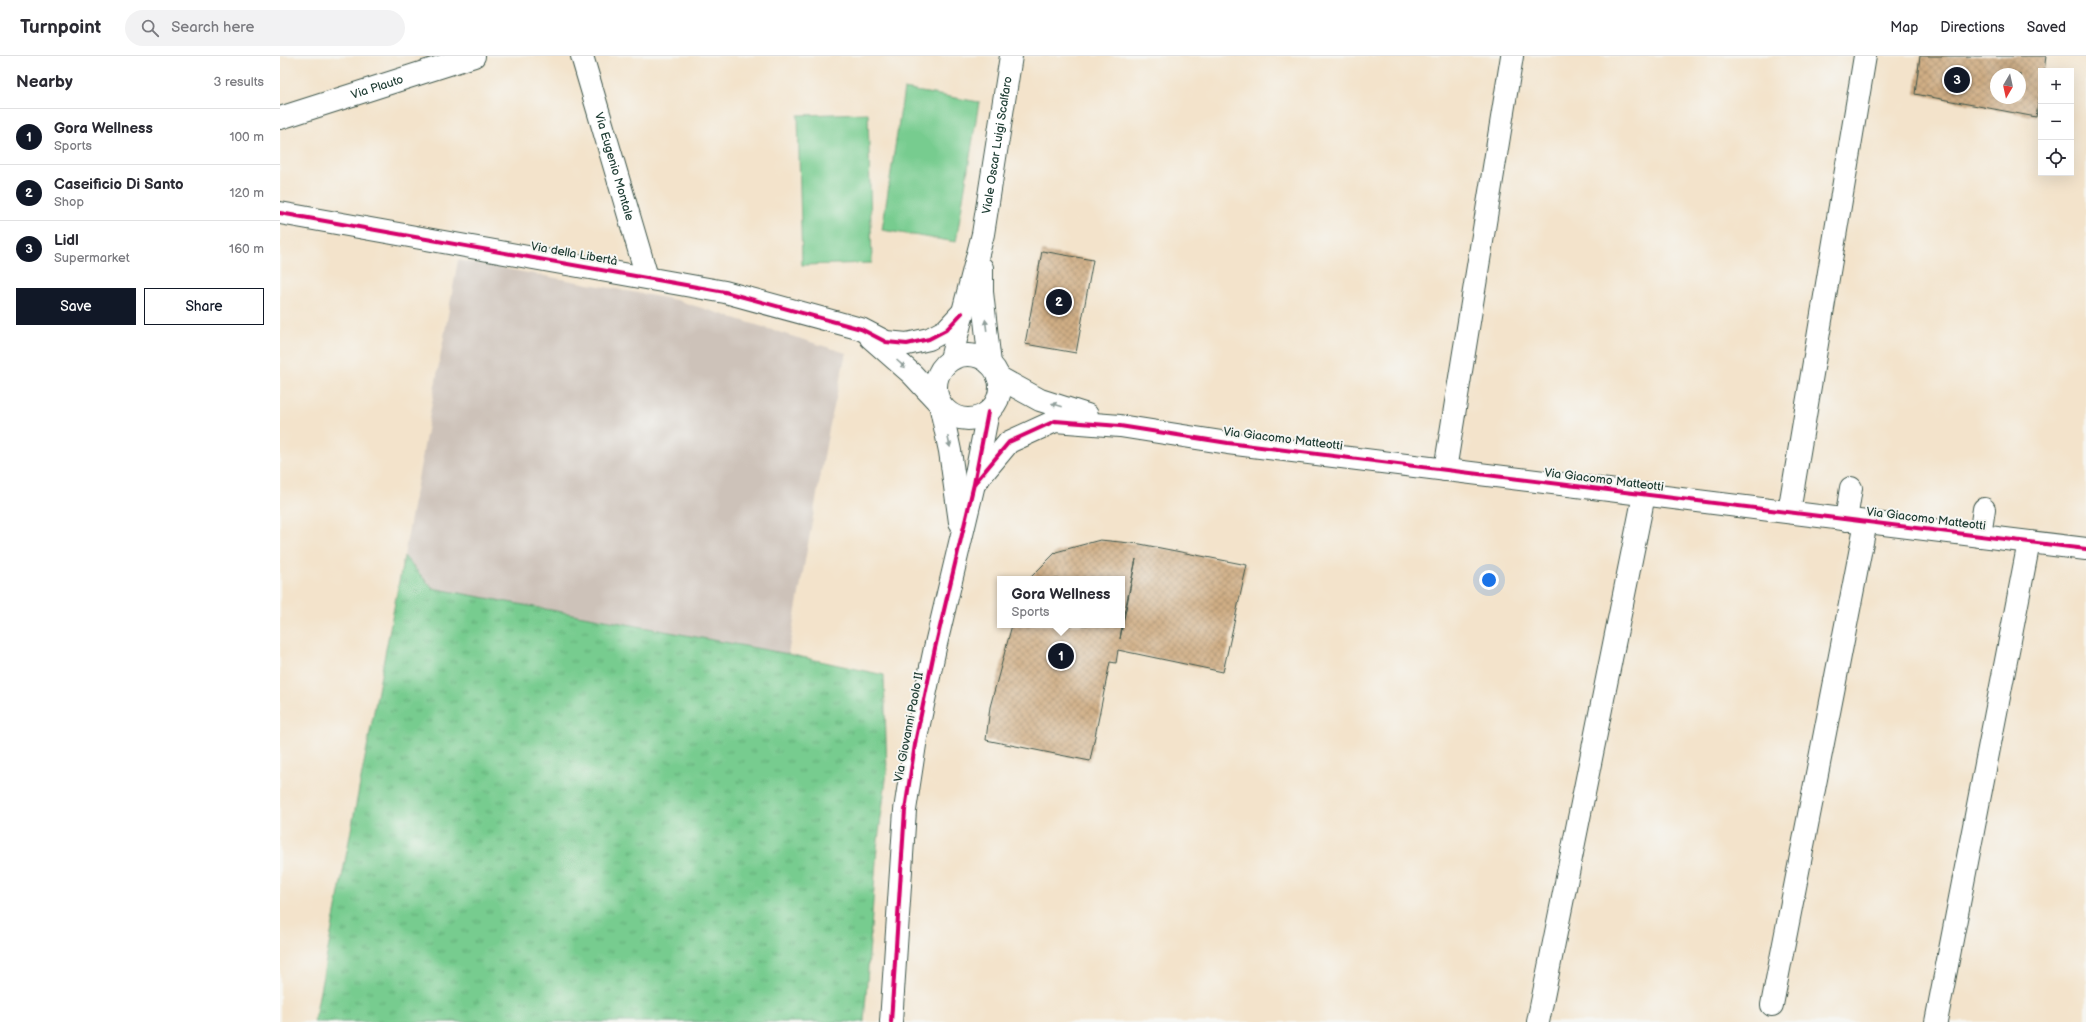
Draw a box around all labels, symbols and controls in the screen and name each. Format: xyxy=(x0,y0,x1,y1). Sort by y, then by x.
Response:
search box xyxy=(125,10,405,46)
text: Turnpoint xyxy=(20,16,101,39)
icon: search xyxy=(139,17,161,39)
text: Search here xyxy=(171,18,254,37)
text: Map xyxy=(1890,19,1918,36)
text: Directions xyxy=(1940,19,2005,36)
text: Saved xyxy=(2027,19,2066,36)
pin: 3 xyxy=(1944,65,1970,95)
north arrow xyxy=(1990,68,2026,104)
map controls xyxy=(2038,68,2074,176)
button: + xyxy=(2038,68,2074,104)
text: Nearby xyxy=(16,72,73,92)
street label: Via Plauto xyxy=(349,72,405,102)
text: 3 results xyxy=(213,74,264,90)
street label: Viale Oscar Luigi Scalfaro xyxy=(979,75,1015,215)
button: − xyxy=(2038,104,2074,140)
street label: Via Eugenio Montale xyxy=(591,110,637,222)
text: Gora Wellness xyxy=(54,119,153,138)
text: 1 xyxy=(26,129,32,145)
text: 100 m xyxy=(229,129,264,145)
text: Sports xyxy=(54,138,92,154)
button: locate xyxy=(2038,140,2074,176)
text: Caseificio Di Santo xyxy=(54,175,184,194)
text: 2 xyxy=(25,185,33,201)
text: 120 m xyxy=(229,185,264,201)
text: Shop xyxy=(54,194,84,210)
text: Lidl xyxy=(54,231,79,250)
street label: Via della Libertà xyxy=(529,239,619,269)
text: 3 xyxy=(25,241,33,257)
text: 160 m xyxy=(229,241,264,257)
text: Supermarket xyxy=(54,250,130,266)
pin: 2 xyxy=(1046,287,1072,317)
button: Save xyxy=(16,288,136,325)
button: Share xyxy=(144,288,264,325)
one-way arrow xyxy=(982,319,989,331)
one-way arrow xyxy=(895,360,906,369)
one-way arrow xyxy=(1050,402,1062,408)
street label: Via Giacomo Matteotti xyxy=(1222,424,1344,454)
one-way arrow xyxy=(946,436,952,449)
street label: Via Giacomo Matteotti xyxy=(1543,465,1665,495)
street label: Via Giacomo Matteotti xyxy=(1865,504,1987,534)
your location xyxy=(1479,570,1499,590)
popup xyxy=(997,576,1125,628)
text: Gora Wellness xyxy=(1012,585,1110,604)
text: Sports xyxy=(1012,604,1049,620)
pin: 1 xyxy=(1048,641,1074,671)
street label: Via Giovanni Paolo II xyxy=(891,671,927,783)

